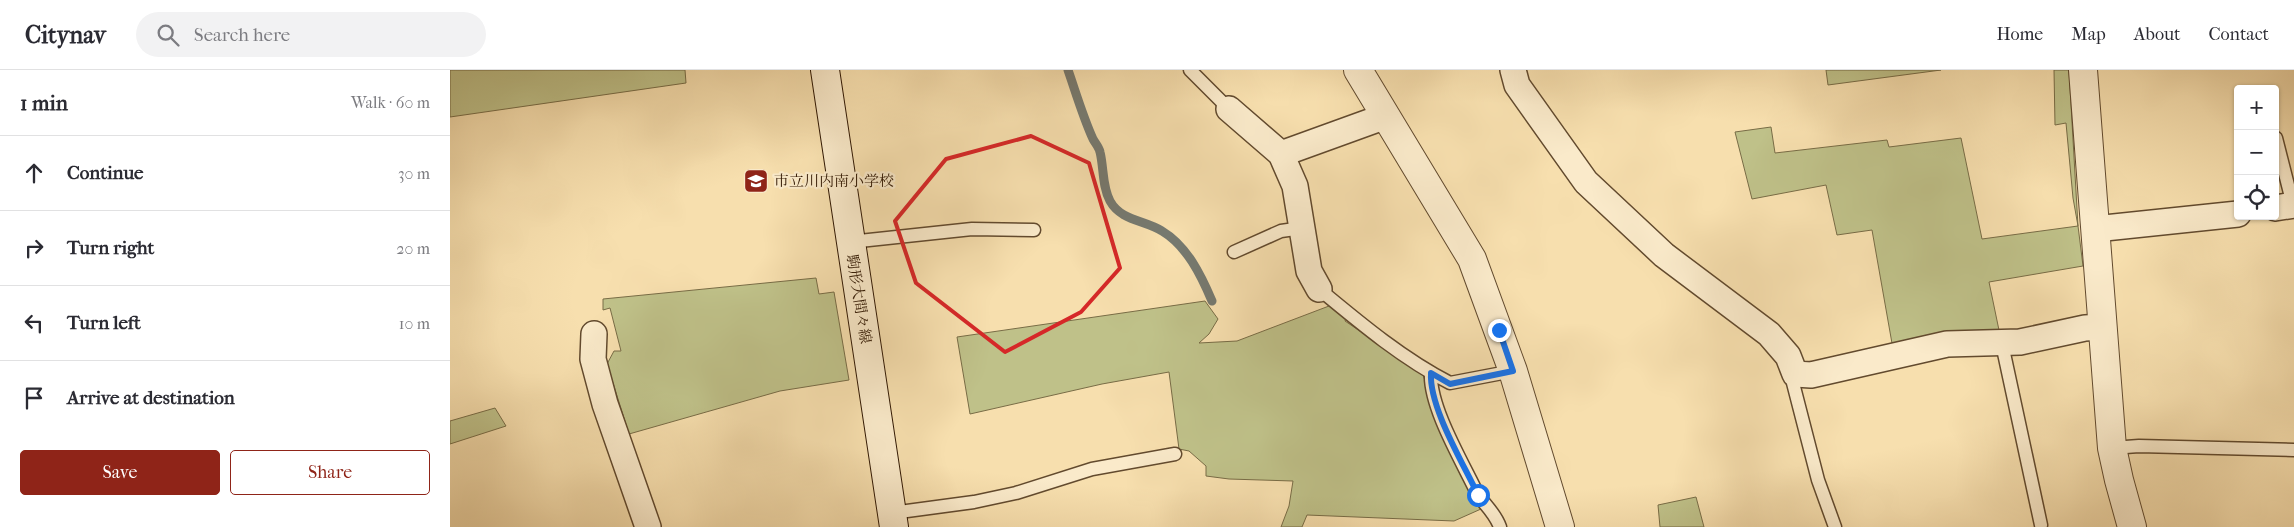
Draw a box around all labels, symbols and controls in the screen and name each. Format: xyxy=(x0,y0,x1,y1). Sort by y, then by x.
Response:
search box xyxy=(136,12,486,57)
text: Citynav xyxy=(25,21,106,49)
icon: search xyxy=(154,21,182,49)
text: Search here xyxy=(194,24,290,46)
text: Home xyxy=(1996,24,2043,45)
text: Map xyxy=(2071,24,2106,45)
text: About xyxy=(2134,24,2180,45)
text: Contact xyxy=(2208,24,2269,45)
map controls xyxy=(2234,85,2279,220)
button: + xyxy=(2234,85,2279,130)
text: 1 min xyxy=(20,91,68,115)
text: Walk · 60 m xyxy=(351,93,430,112)
button: − xyxy=(2234,130,2279,175)
icon: ahead xyxy=(20,159,48,187)
text: Continue xyxy=(67,162,143,184)
text: 30 m xyxy=(398,164,430,183)
school or university icon: 市立川内南小学校 xyxy=(743,168,769,194)
place label: 市立川内南小学校 xyxy=(774,172,894,190)
button: locate xyxy=(2234,175,2279,220)
icon: right xyxy=(20,234,48,262)
text: Turn right xyxy=(67,237,154,259)
text: 20 m xyxy=(396,239,430,258)
street label: 駒形大間々線 xyxy=(843,253,875,345)
icon: left xyxy=(20,309,48,337)
text: Turn left xyxy=(67,312,141,334)
text: 10 m xyxy=(399,314,430,333)
route end xyxy=(1488,319,1511,342)
icon: arrive xyxy=(20,384,48,412)
text: Arrive at destination xyxy=(67,387,235,409)
button: Save xyxy=(20,450,220,495)
button: Share xyxy=(230,450,430,495)
route start xyxy=(1467,484,1490,507)

